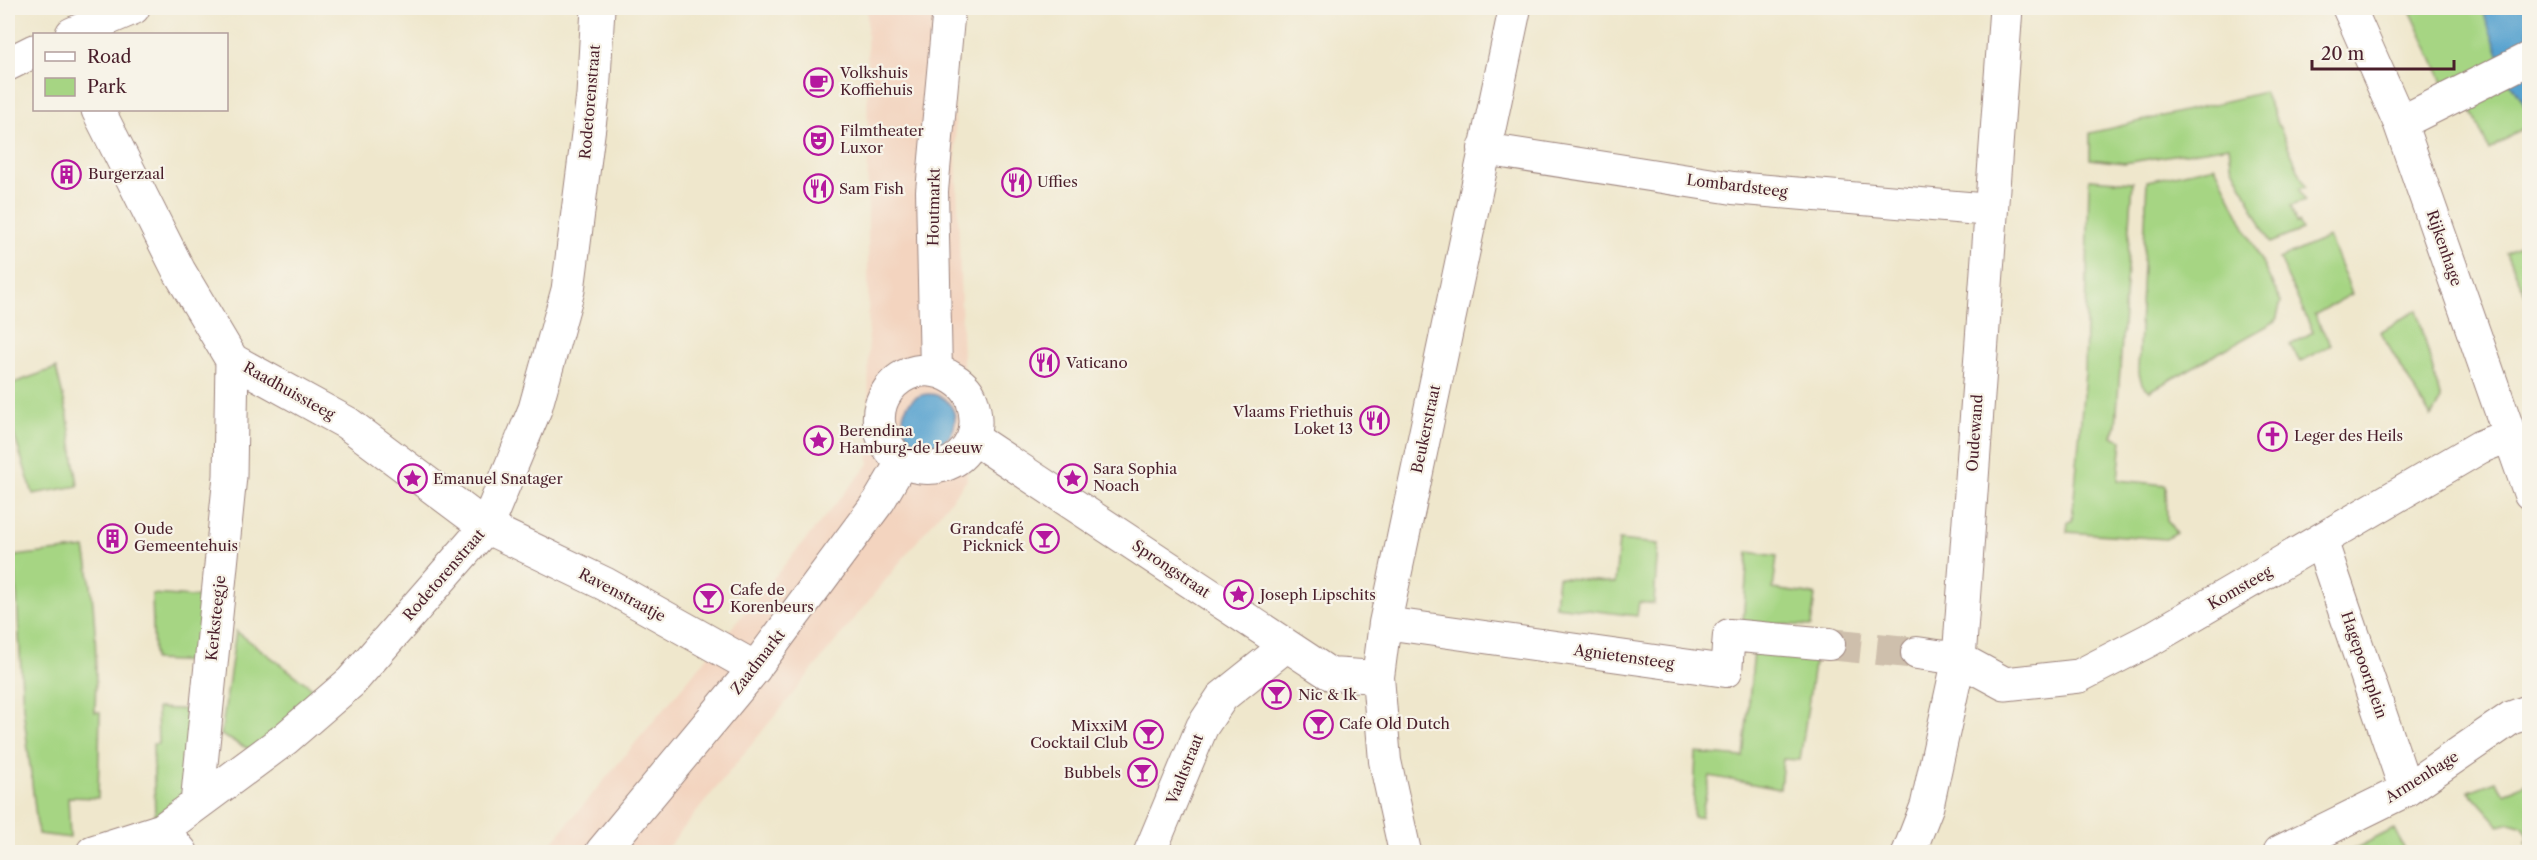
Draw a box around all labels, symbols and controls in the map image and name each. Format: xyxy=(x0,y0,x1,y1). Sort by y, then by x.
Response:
legend xyxy=(33,33,228,111)
scale bar xyxy=(2312,33,2454,71)
street label: Rodetorenstraat xyxy=(575,43,604,160)
text: 20 m xyxy=(2321,43,2365,65)
text: Road xyxy=(87,46,132,68)
place label: Volkshuis Koffiehuis xyxy=(839,63,913,99)
cafe icon: Volkshuis Koffiehuis xyxy=(803,66,835,98)
text: Park xyxy=(87,76,128,98)
place label: Filmtheater Luxor xyxy=(840,121,924,157)
theatre icon: Filmtheater Luxor xyxy=(803,124,835,156)
building icon: Burgerzaal xyxy=(51,158,83,190)
place label: Burgerzaal xyxy=(88,164,165,183)
restaurant icon: Uffies xyxy=(1000,166,1032,198)
street label: Houtmarkt xyxy=(923,167,944,246)
street label: Lombardsteeg xyxy=(1685,170,1789,201)
place label: Uffies xyxy=(1037,172,1078,191)
restaurant icon: Sam Fish xyxy=(802,173,834,205)
place label: Sam Fish xyxy=(839,179,905,198)
street label: Rijkenhage xyxy=(2423,207,2466,288)
restaurant icon: Vaticano xyxy=(1029,347,1061,379)
place label: Vaticano xyxy=(1065,353,1128,372)
street label: Raadhuissteeg xyxy=(240,357,339,424)
street label: Beukerstraat xyxy=(1407,382,1444,475)
street label: Oudewand xyxy=(1962,394,1987,472)
place label: Vlaams Friethuis Loket 13 xyxy=(1232,402,1353,438)
restaurant icon: Vlaams Friethuis Loket 13 xyxy=(1358,405,1390,437)
church icon: Leger des Heils xyxy=(2257,420,2289,452)
place label: Berendina Hamburg-de Leeuw xyxy=(839,421,983,457)
place icon: Berendina Hamburg-de Leeuw xyxy=(802,424,834,456)
place label: Leger des Heils xyxy=(2294,426,2403,445)
place label: Sara Sophia Noach xyxy=(1093,459,1177,495)
place icon: Sara Sophia Noach xyxy=(1056,462,1088,494)
place icon: Emanuel Snatager xyxy=(396,463,428,495)
place label: Emanuel Snatager xyxy=(433,469,563,488)
place label: Oude Gemeentehuis xyxy=(134,519,238,555)
place label: Grandcafé Picknick xyxy=(950,519,1025,555)
building icon: Oude Gemeentehuis xyxy=(97,522,129,554)
bar icon: Grandcafé Picknick xyxy=(1029,522,1061,554)
street label: Rodetorenstraat xyxy=(399,524,489,624)
street label: Sprongstraat xyxy=(1129,536,1214,602)
street label: Komsteeg xyxy=(2204,562,2275,613)
street label: Ravenstraatje xyxy=(575,564,669,625)
street label: Kerksteegje xyxy=(202,574,229,662)
place icon: Joseph Lipschits xyxy=(1223,579,1255,611)
place label: Cafe de Korenbeurs xyxy=(730,580,814,616)
bar icon: Cafe de Korenbeurs xyxy=(693,583,725,615)
place label: Joseph Lipschits xyxy=(1258,585,1376,604)
street label: Hagepoortplein xyxy=(2337,609,2392,722)
street label: Zaadmarkt xyxy=(726,625,789,698)
street label: Agnietensteeg xyxy=(1572,640,1675,673)
bar icon: Nic & Ik xyxy=(1261,679,1293,711)
place label: Nic & Ik xyxy=(1298,685,1358,704)
bar icon: Cafe Old Dutch xyxy=(1302,708,1334,740)
place label: Cafe Old Dutch xyxy=(1339,714,1451,733)
place label: MixxiM Cocktail Club xyxy=(1030,716,1128,752)
bar icon: MixxiM Cocktail Club xyxy=(1133,719,1165,751)
street label: Vaaltstraat xyxy=(1161,730,1207,808)
street label: Armenhage xyxy=(2381,747,2462,807)
bar icon: Bubbels xyxy=(1126,757,1158,789)
place label: Bubbels xyxy=(1064,763,1121,782)

